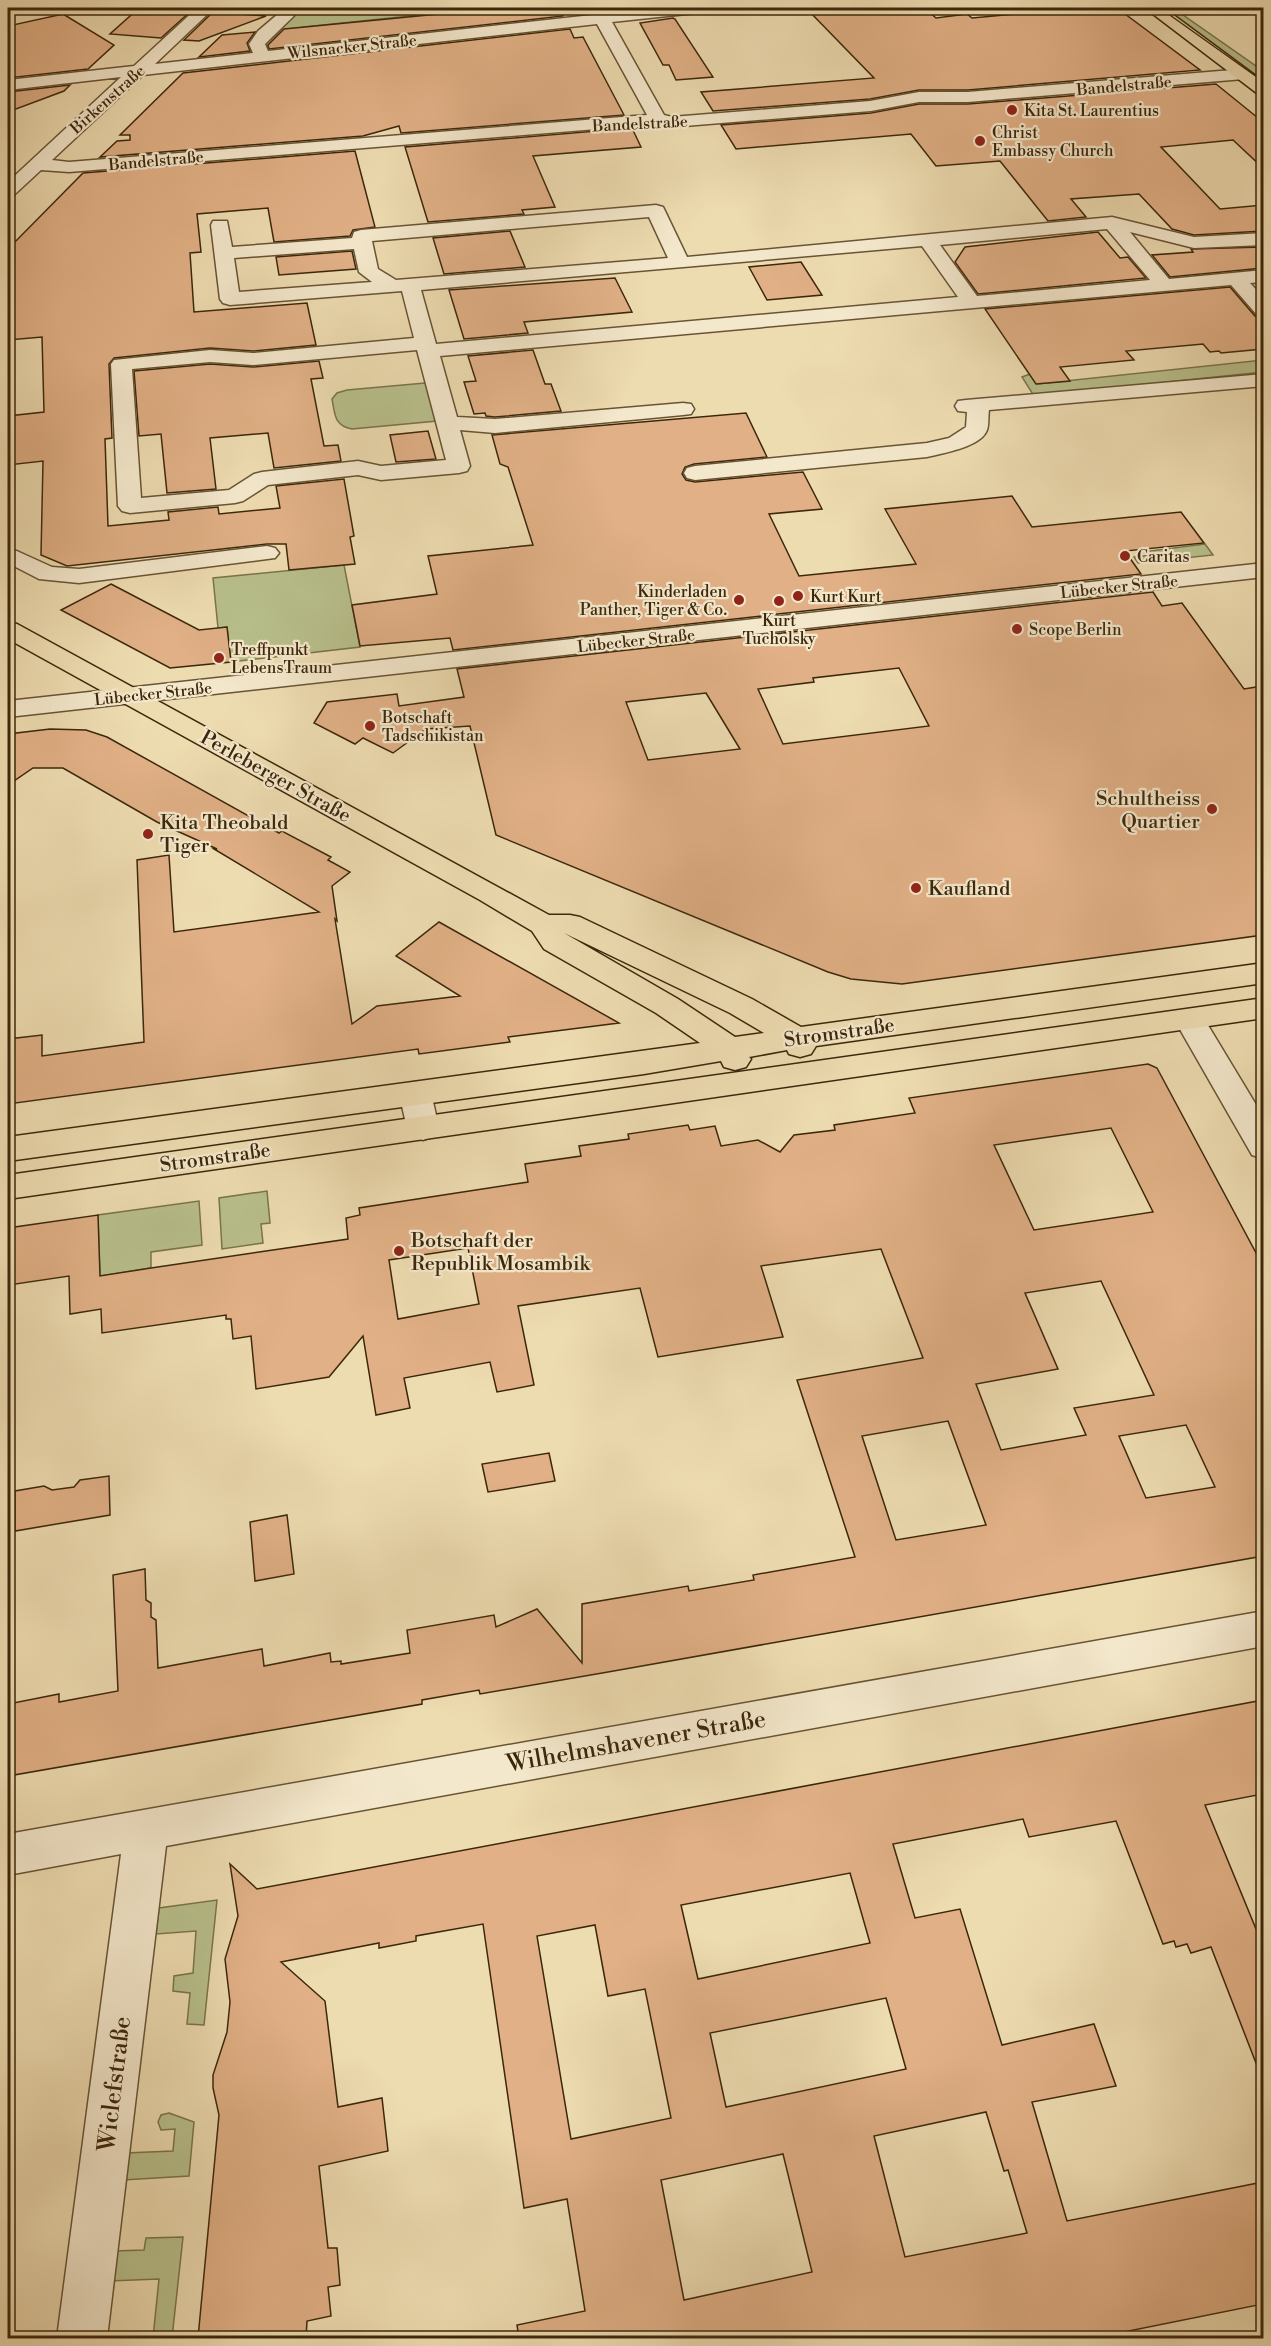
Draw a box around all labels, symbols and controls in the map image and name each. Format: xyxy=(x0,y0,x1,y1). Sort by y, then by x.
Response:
street label: Wilsnacker Straße xyxy=(285,30,418,64)
street label: Birkenstraße xyxy=(65,61,149,139)
street label: Bandelstraße xyxy=(1075,72,1173,100)
place label: Kita St. Laurentius xyxy=(1024,101,1159,121)
marker: Kita St. Laurentius xyxy=(1005,103,1019,117)
street label: Bandelstraße xyxy=(591,112,688,137)
place label: Christ Embassy Church xyxy=(992,123,1114,161)
marker: Christ Embassy Church xyxy=(973,134,987,148)
street label: Bandelstraße xyxy=(107,147,205,175)
place label: Caritas xyxy=(1137,547,1189,567)
marker: Caritas xyxy=(1118,549,1132,563)
street label: Lübecker Straße xyxy=(1059,571,1179,603)
place label: Kinderladen Panther, Tiger & Co. xyxy=(580,582,727,620)
place label: Kurt Kurt xyxy=(810,587,882,607)
marker: Kurt Kurt xyxy=(791,589,805,603)
marker: Kinderladen Panther, Tiger & Co. xyxy=(732,593,746,607)
marker: Kurt Tucholsky xyxy=(772,594,786,608)
place label: Kurt Tucholsky xyxy=(742,611,816,649)
place label: Scope Berlin xyxy=(1029,620,1122,640)
marker: Scope Berlin xyxy=(1010,622,1024,636)
street label: Lübecker Straße xyxy=(576,625,696,657)
place label: Treffpunkt LebensTraum xyxy=(231,640,332,678)
marker: Treffpunkt LebensTraum xyxy=(212,651,226,665)
street label: Lübecker Straße xyxy=(93,678,213,710)
place label: Botschaft Tadschikistan xyxy=(381,708,484,746)
marker: Botschaft Tadschikistan xyxy=(363,719,377,733)
street label: Perleberger Straße xyxy=(196,726,355,829)
place label: Schultheiss Quartier xyxy=(1096,787,1200,835)
marker: Schultheiss Quartier xyxy=(1205,802,1219,816)
place label: Kita Theobald Tiger xyxy=(160,811,289,859)
marker: Kita Theobald Tiger xyxy=(141,827,155,841)
place label: Kaufland xyxy=(928,877,1011,902)
marker: Kaufland xyxy=(909,881,923,895)
street label: Stromstraße xyxy=(782,1013,896,1054)
street label: Stromstraße xyxy=(158,1138,272,1179)
place label: Botschaft der Republik Mosambik xyxy=(410,1229,592,1277)
marker: Botschaft der Republik Mosambik xyxy=(392,1244,406,1258)
street label: Wilhelmshavener Straße xyxy=(503,1704,768,1780)
street label: Wiclefstraße xyxy=(92,2015,138,2154)

